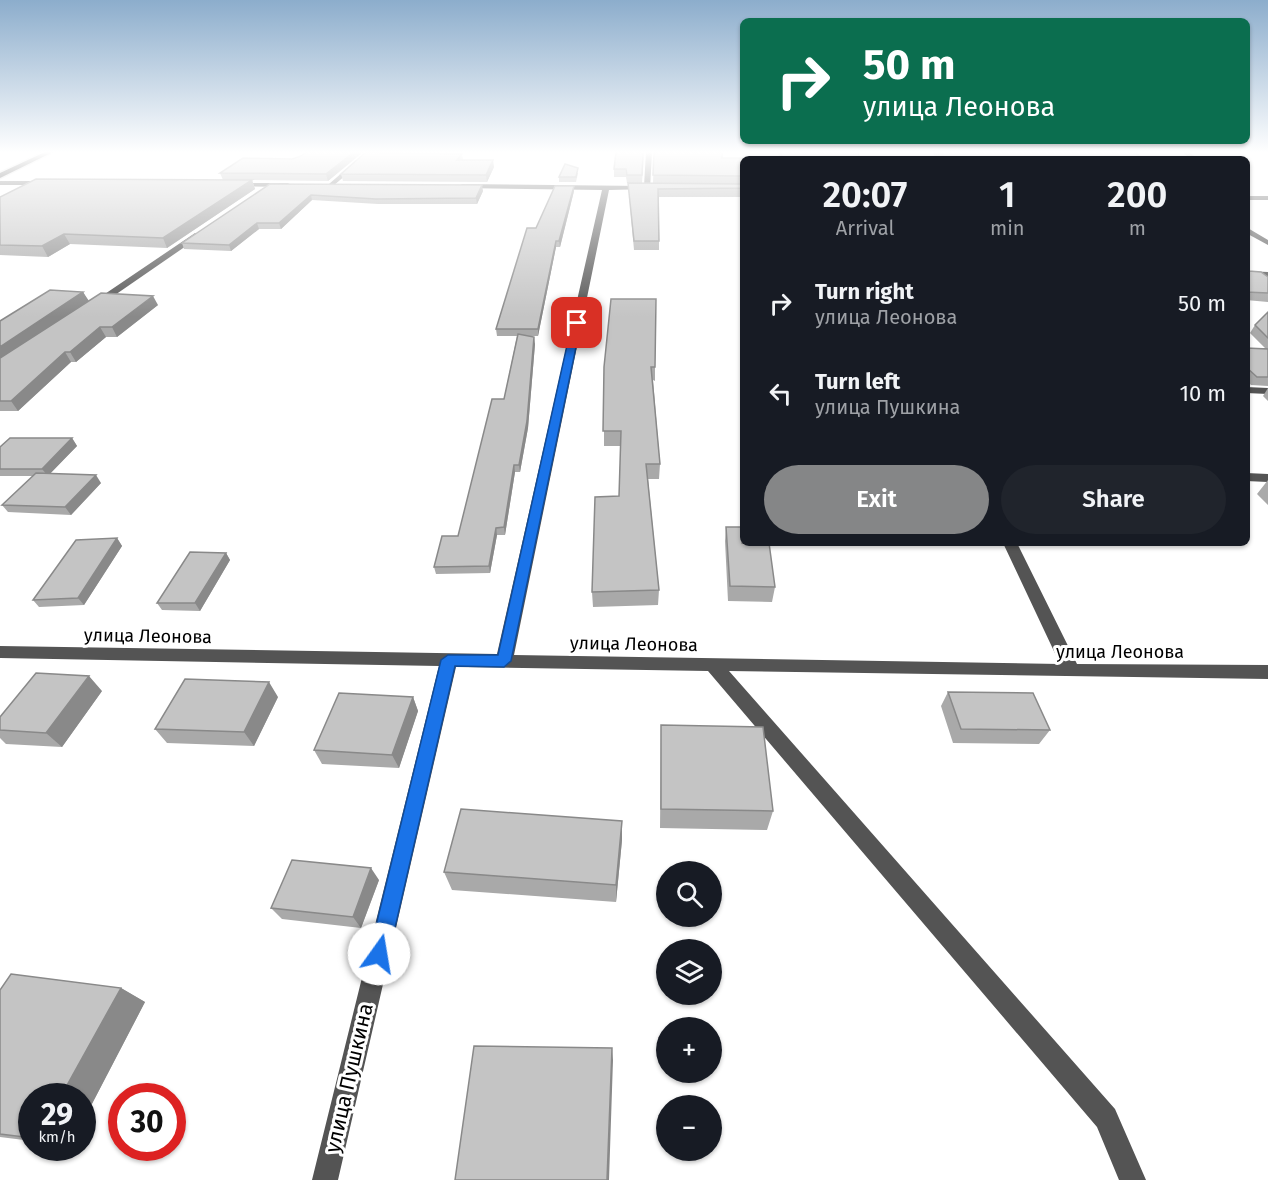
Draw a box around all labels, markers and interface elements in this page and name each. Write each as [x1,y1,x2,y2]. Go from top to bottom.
text: 50 m [863,40,956,90]
icon: right [764,42,842,120]
text: улица Леонова [863,91,1055,123]
text: 20:07 [823,173,907,217]
text: 1 [999,173,1015,217]
text: 200 [1107,173,1167,217]
text: Arrival [836,216,894,240]
text: min [990,216,1025,240]
text: m [1129,216,1146,240]
text: Turn right [815,278,914,305]
icon: right [764,287,797,320]
text: 50 m [1178,290,1226,317]
pin [551,297,602,348]
text: улица Леонова [815,305,957,329]
icon: arrive [560,306,593,339]
text: Turn left [815,368,900,395]
icon: left [764,377,797,410]
text: 10 m [1180,380,1226,407]
text: улица Пушкина [815,395,960,419]
button: Exit [764,465,989,534]
button: Share [1001,465,1226,534]
street label: улица Леонова [84,624,212,648]
street label: улица Леонова [570,632,698,656]
street label: улица Леонова [1056,641,1184,663]
map controls [656,861,722,1161]
button: search [656,861,722,927]
position arrow [347,922,411,986]
button: layers [656,939,722,1005]
street label: улица Пушкина [319,1001,379,1155]
button: + [656,1017,722,1083]
speed limit sign: 30 [108,1083,186,1161]
button: − [656,1095,722,1161]
text: 29 [41,1097,73,1133]
text: km/h [38,1128,76,1146]

